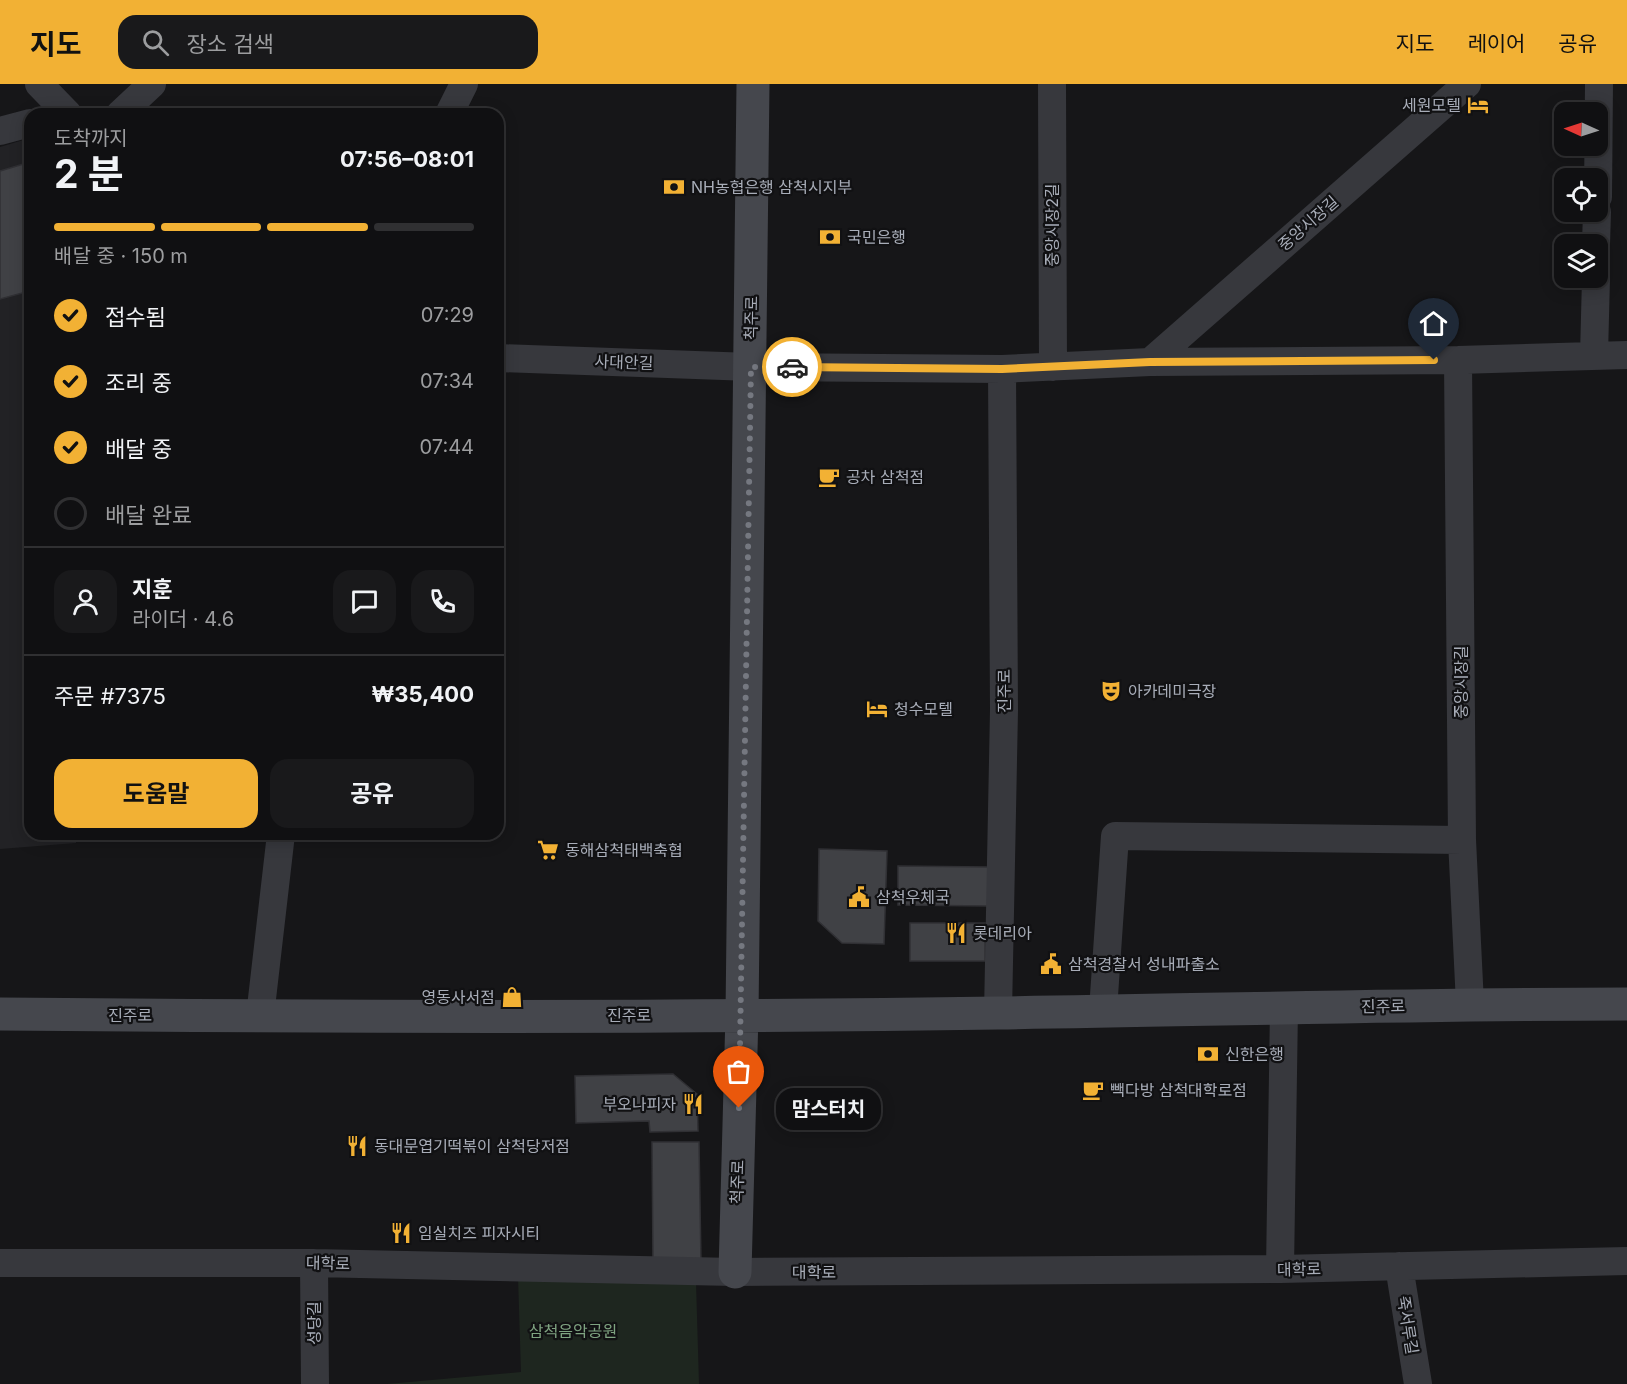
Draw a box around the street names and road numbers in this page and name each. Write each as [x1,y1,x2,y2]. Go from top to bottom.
street label: 중앙시장2길 [1042,183,1062,267]
street label: 중앙시장길 [1274,191,1342,255]
street label: 척주로 [741,295,761,340]
street label: 사대안길 [594,351,654,373]
street label: 중앙시장길 [1451,645,1471,719]
street label: 진주로 [994,669,1014,713]
street label: 진주로 [1361,996,1406,1016]
street label: 진주로 [108,1005,152,1025]
street label: 진주로 [607,1005,651,1025]
street label: 척주로 [726,1159,748,1204]
street label: 대학로 [306,1253,351,1273]
street label: 대학로 [1277,1259,1322,1279]
street label: 대학로 [792,1262,836,1282]
street label: 죽서루길 [1394,1294,1422,1356]
street label: 성당길 [304,1301,324,1345]

